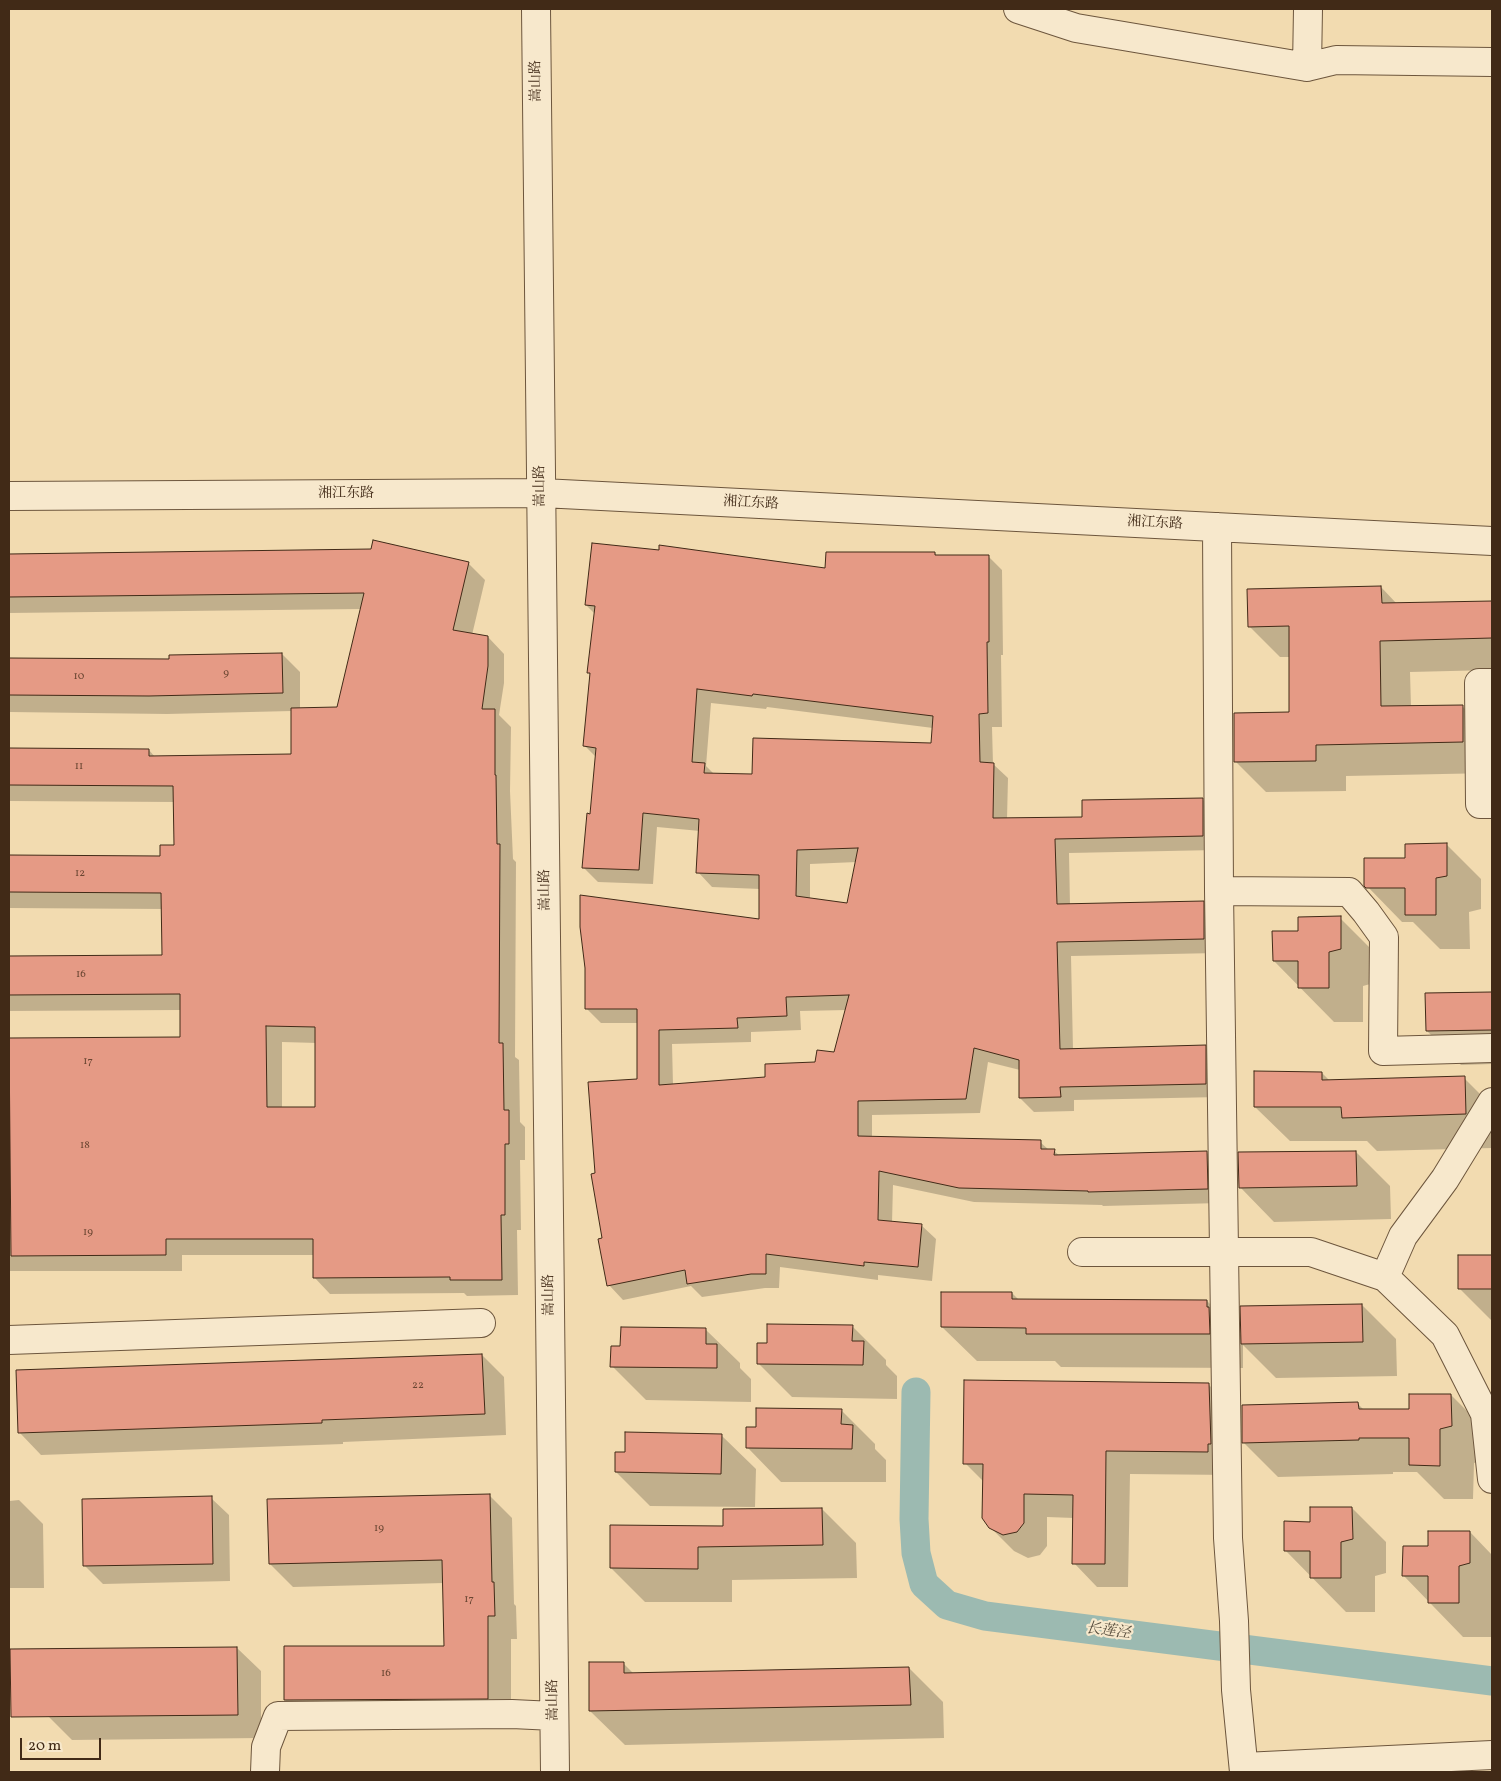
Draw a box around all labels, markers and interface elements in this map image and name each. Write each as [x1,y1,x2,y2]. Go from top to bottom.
street label: 嵩山路 [528,60,546,102]
street label: 嵩山路 [532,465,550,507]
street label: 湘江东路 [318,486,374,502]
street label: 湘江东路 [723,494,779,514]
street label: 湘江东路 [1127,514,1183,534]
house number: 9 [223,667,229,681]
house number: 10 [74,670,84,684]
house number: 11 [75,760,83,774]
house number: 12 [75,867,85,881]
street label: 嵩山路 [537,869,555,911]
house number: 16 [76,968,86,982]
house number: 17 [83,1055,93,1069]
house number: 18 [80,1139,90,1153]
house number: 19 [83,1226,93,1240]
street label: 嵩山路 [541,1274,559,1316]
house number: 22 [412,1379,424,1393]
house number: 19 [374,1522,384,1536]
house number: 17 [464,1593,474,1607]
water label: 长莲泾 [1085,1620,1131,1644]
house number: 16 [381,1667,391,1681]
street label: 嵩山路 [545,1679,563,1721]
scale bar [22,1728,104,1760]
text: 20 m [28,1736,61,1757]

